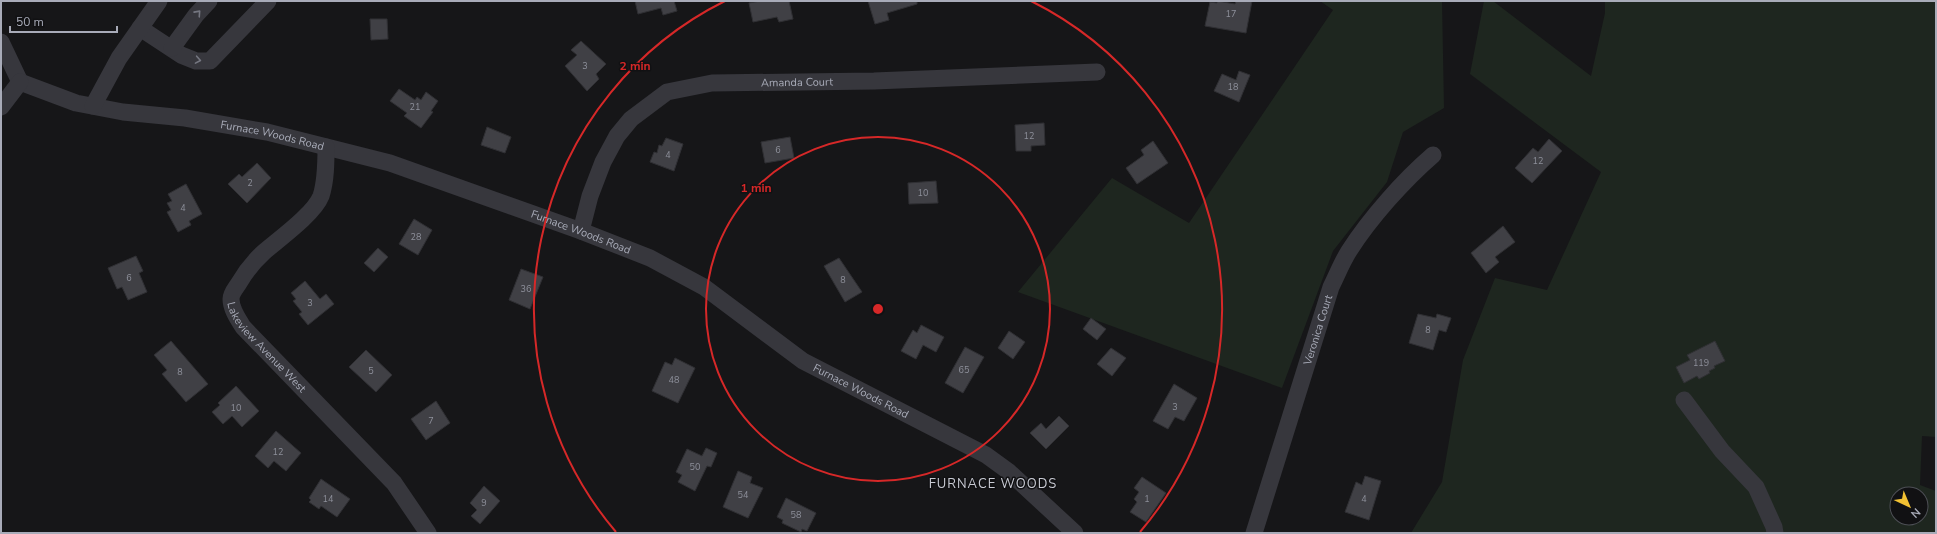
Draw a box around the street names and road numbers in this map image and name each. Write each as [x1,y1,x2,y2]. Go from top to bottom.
street label: Amanda Court [761,74,833,90]
street label: Furnace Woods Road [219,117,326,154]
street label: Furnace Woods Road [529,206,633,257]
street label: Veronica Court [1299,293,1336,368]
street label: Lakeview Avenue West [224,300,310,396]
street label: Furnace Woods Road [811,360,912,422]

